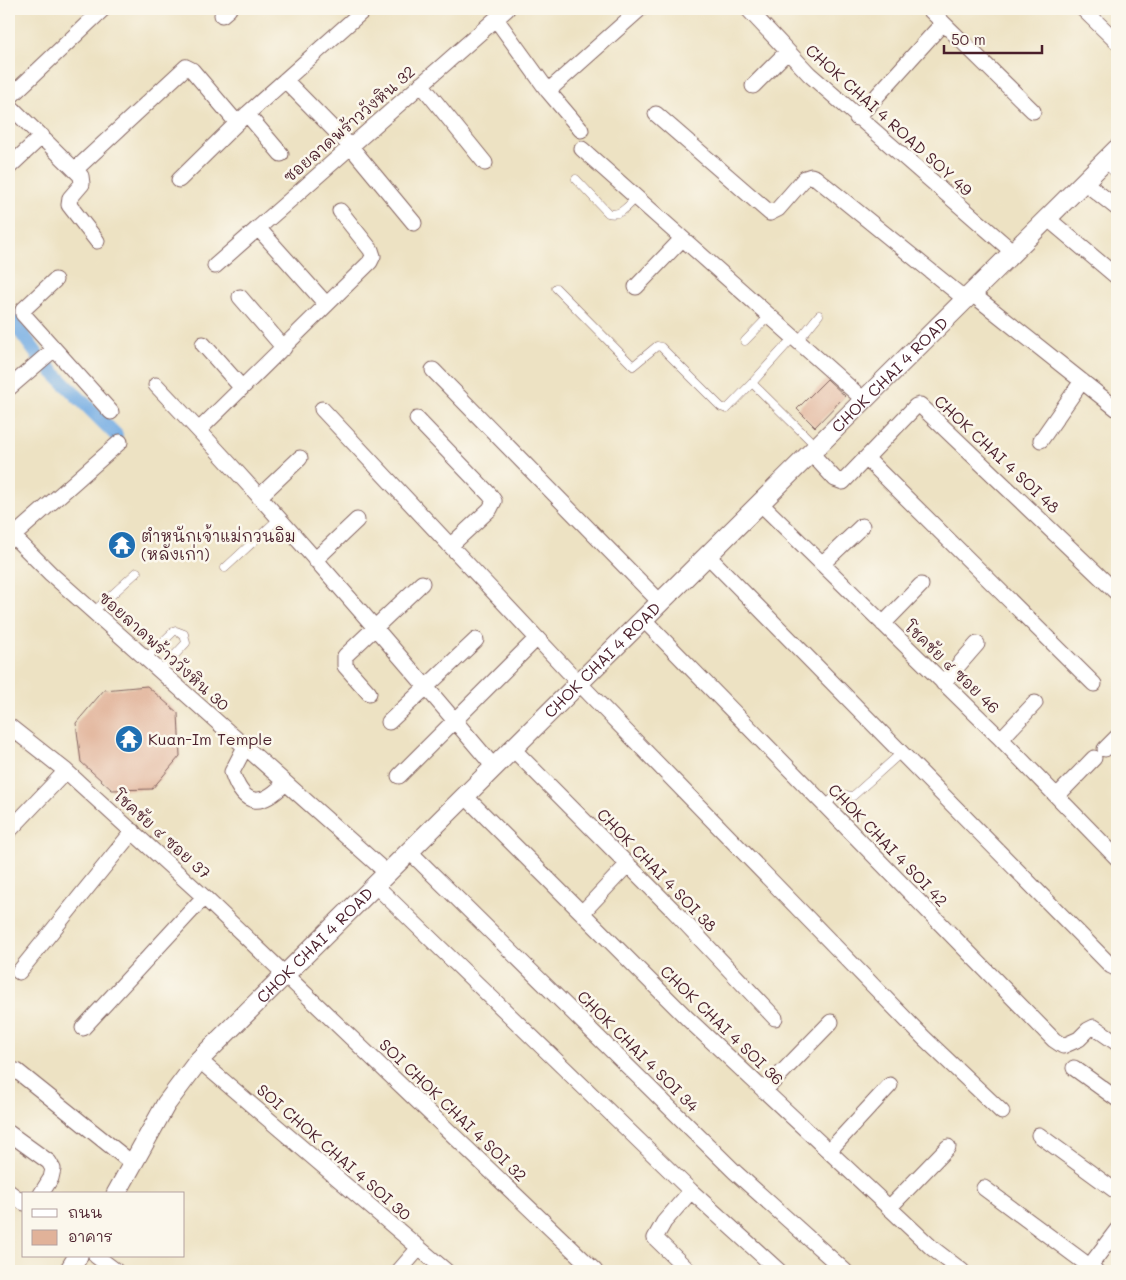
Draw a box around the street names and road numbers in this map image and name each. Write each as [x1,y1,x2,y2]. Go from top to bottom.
street label: CHOK CHAI 4 ROAD SOY 49 [802,39,977,200]
street label: ซอยลาดพร้าววังหิน 32 [278,60,419,187]
street label: CHOK CHAI 4 ROAD [827,312,952,437]
street label: CHOK CHAI 4 SOI 48 [930,390,1065,517]
street label: ซอยลาดพร้าววังหิน 30 [95,586,235,715]
street label: CHOK CHAI 4 ROAD [539,597,665,722]
street label: โชคชัย ๔ ซอย 46 [899,615,1005,718]
street label: CHOK CHAI 4 SOI 42 [824,779,953,911]
street label: โชคชัย ๔ ซอย 37 [108,783,216,883]
street label: CHOK CHAI 4 SOI 38 [593,803,722,936]
street label: CHOK CHAI 4 ROAD [252,882,377,1007]
street label: CHOK CHAI 4 SOI 36 [656,960,789,1089]
street label: CHOK CHAI 4 SOI 34 [573,985,704,1116]
street label: SOI CHOK CHAI 4 SOI 32 [375,1034,531,1186]
street label: SOI CHOK CHAI 4 SOI 30 [253,1079,416,1224]

